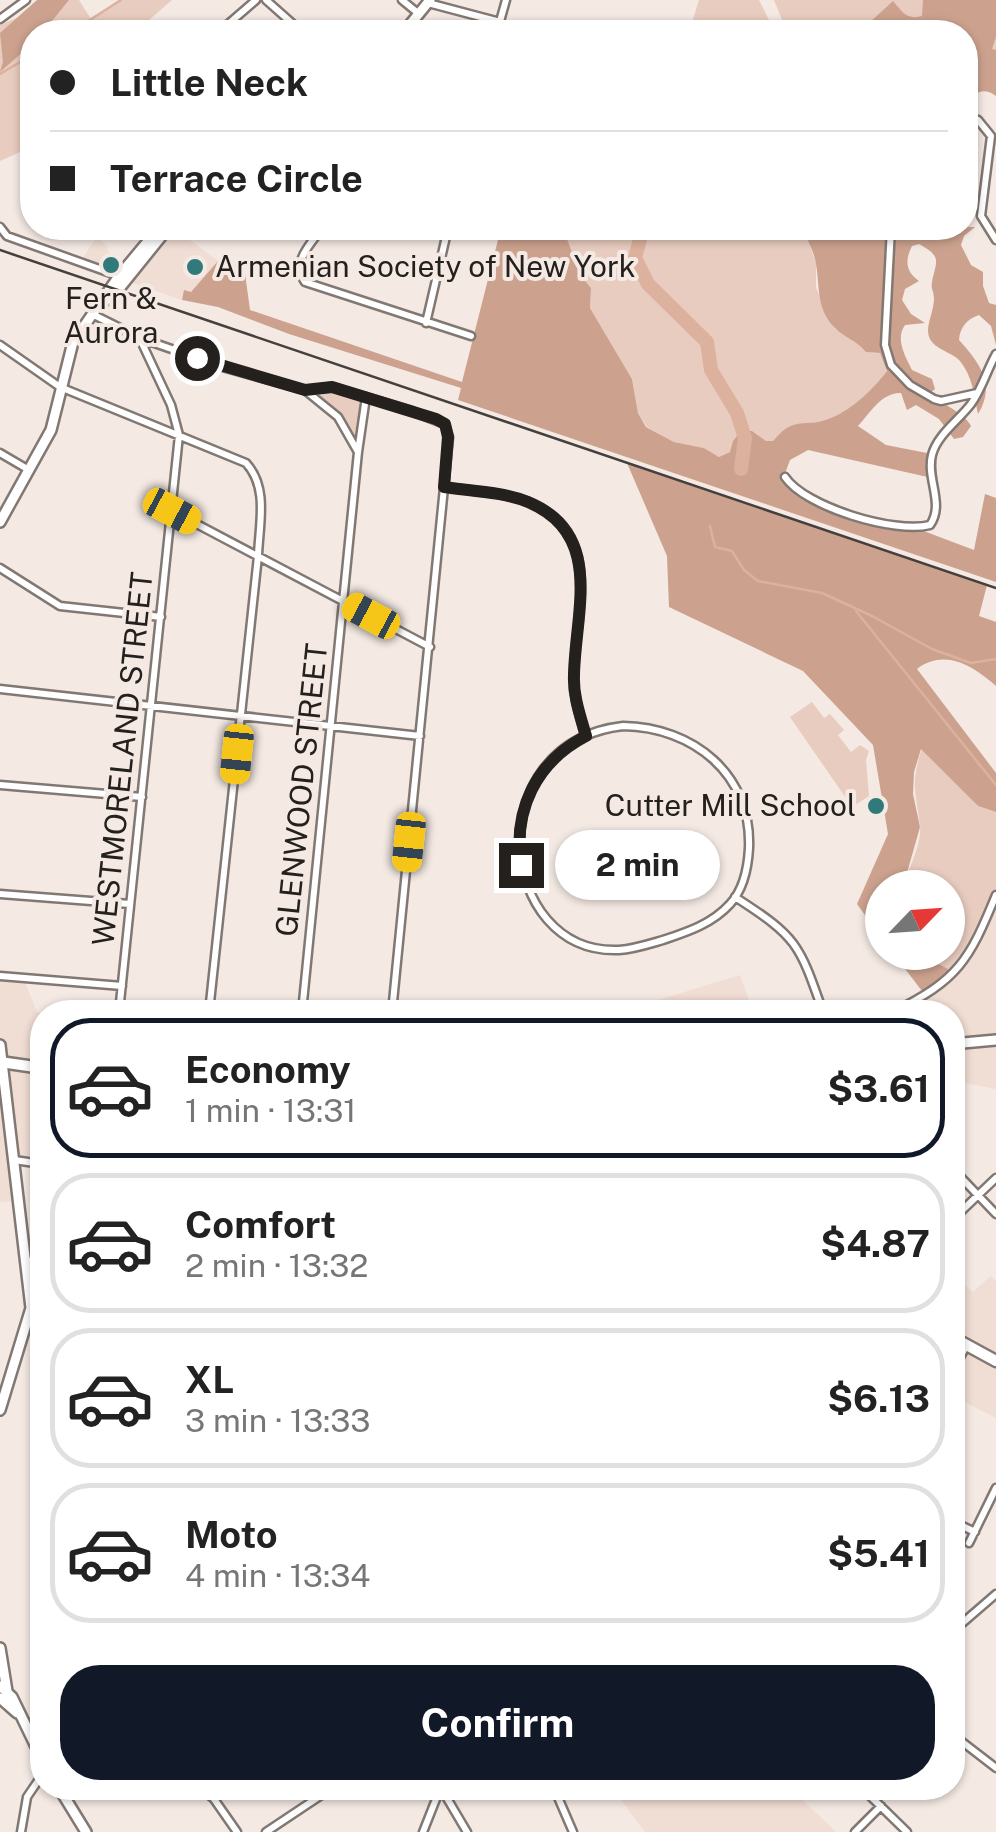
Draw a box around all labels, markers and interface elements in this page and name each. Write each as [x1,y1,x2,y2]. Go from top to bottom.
text: Little Neck [110,60,308,105]
text: Terrace Circle [110,156,363,201]
place label: Armenian Society of New York [215,248,636,284]
marker: Fern & Aurora [100,254,122,276]
marker: Armenian Society of New York [184,256,206,278]
place label: Fern & Aurora [64,280,158,350]
route start [175,336,220,381]
car [138,484,206,538]
street label: WESTMORELAND STREET [84,570,160,948]
car [337,589,405,643]
street label: GLENWOOD STREET [268,641,334,938]
car [219,723,255,785]
place label: Cutter Mill School [605,787,856,823]
marker: Cutter Mill School [865,795,887,817]
car [391,811,427,873]
callout: 2 min [556,830,721,900]
route end [499,843,544,888]
text: 2 min [596,846,679,883]
north arrow [865,870,965,970]
map controls [865,870,965,970]
icon: car [65,1043,155,1133]
text: Economy [185,1047,351,1092]
text: $3.61 [827,1066,930,1111]
text: 1 min · 13:31 [185,1092,356,1129]
icon: car [65,1198,155,1288]
text: Comfort [185,1202,336,1247]
text: $4.87 [820,1221,930,1266]
text: 2 min · 13:32 [185,1247,368,1284]
icon: car [65,1353,155,1443]
text: XL [185,1357,234,1402]
text: $6.13 [827,1376,930,1421]
text: 3 min · 13:33 [185,1402,370,1439]
icon: car [65,1508,155,1598]
text: Moto [185,1512,278,1557]
text: $5.41 [827,1531,930,1576]
text: 4 min · 13:34 [185,1557,370,1594]
button: Confirm [60,1665,935,1780]

